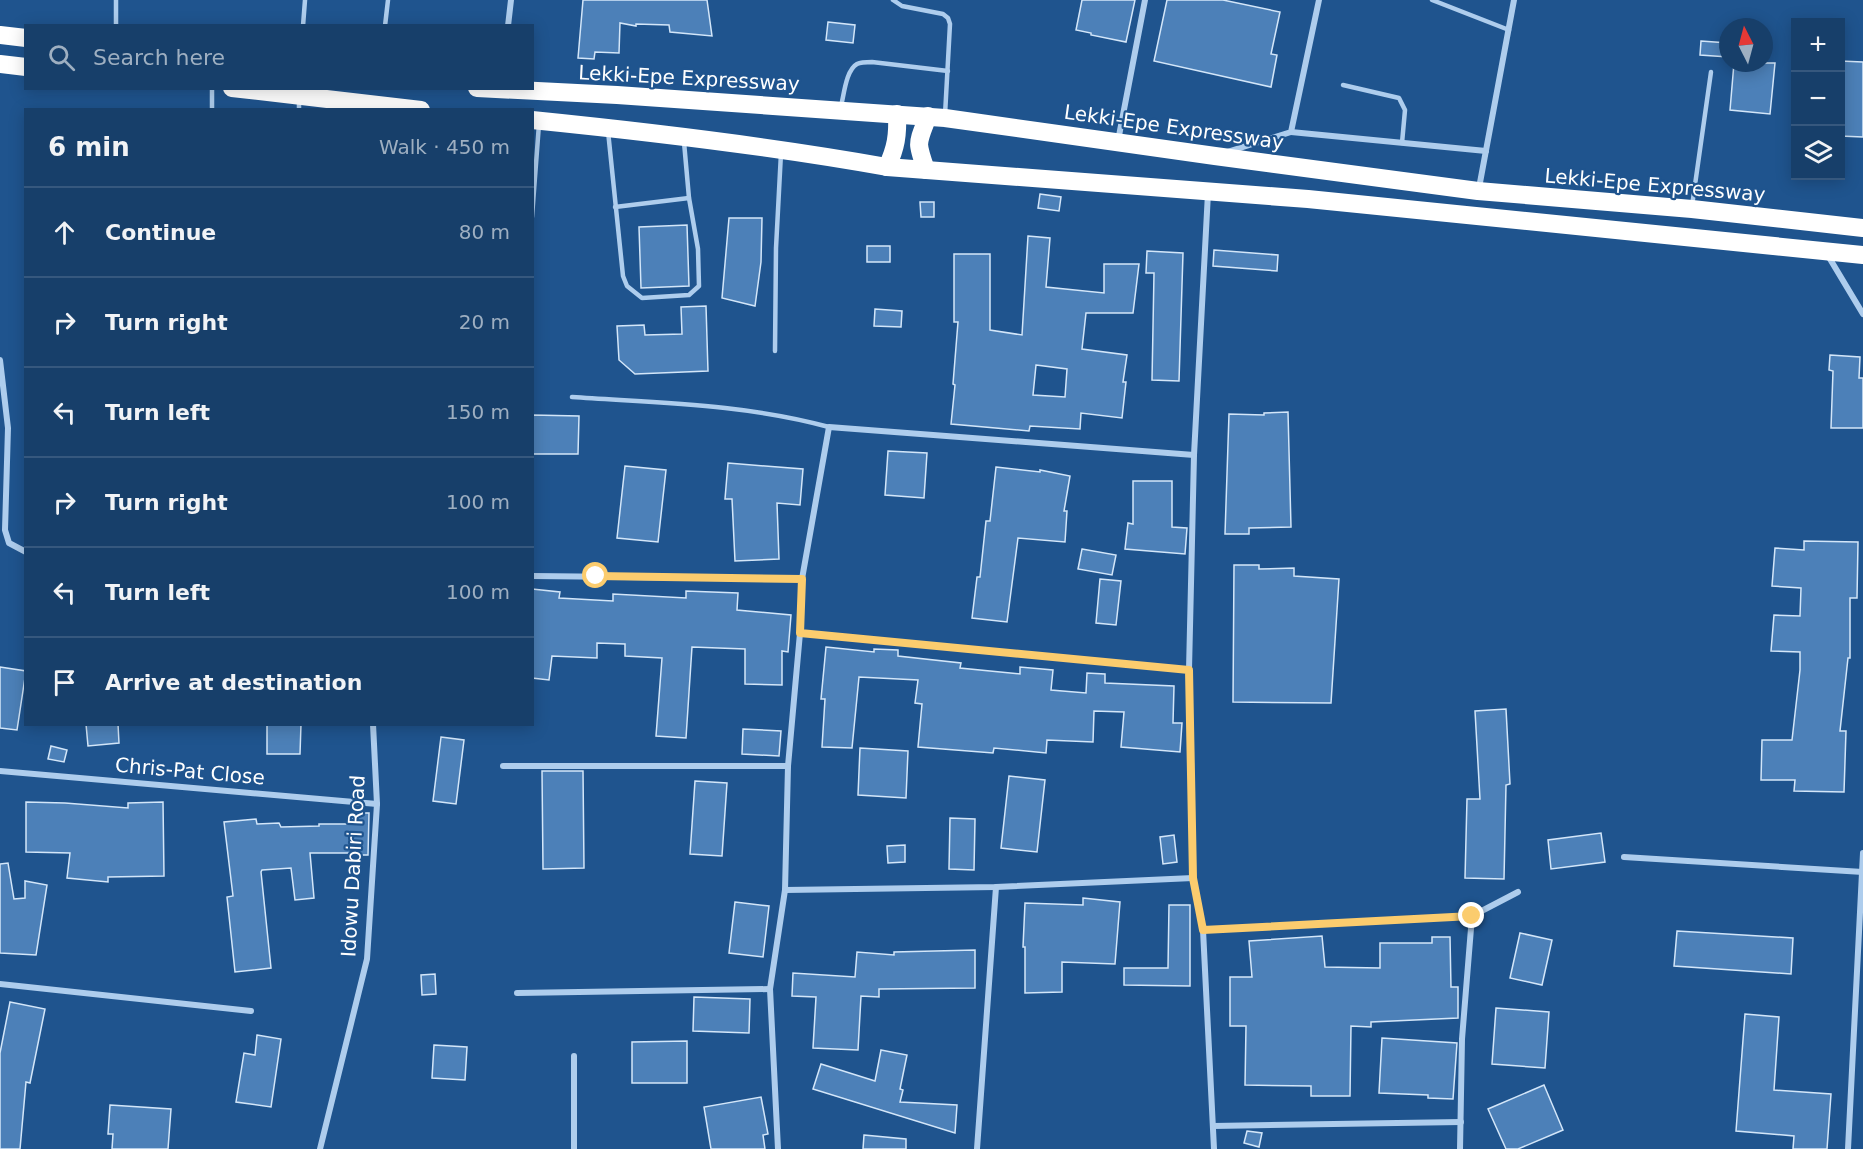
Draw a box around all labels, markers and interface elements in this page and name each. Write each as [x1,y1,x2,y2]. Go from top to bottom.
north arrow [1719,18,1773,72]
map controls [1791,18,1845,180]
button: + [1791,18,1845,72]
search box [24,24,534,90]
icon: search [45,41,78,74]
text: Search here [93,45,225,70]
street label: Lekki-Epe Expressway [578,60,800,96]
button: − [1791,72,1845,126]
street label: Lekki-Epe Expressway [1063,100,1286,154]
button: layers [1791,126,1845,180]
text: 6 min [48,132,130,162]
text: Walk · 450 m [379,135,510,159]
street label: Lekki-Epe Expressway [1544,163,1767,207]
icon: ahead [48,216,81,249]
text: Continue [105,220,216,245]
text: 80 m [459,220,510,244]
icon: right [48,306,81,339]
text: Turn right [105,310,228,335]
text: 20 m [459,310,510,334]
icon: left [48,396,81,429]
text: Turn left [105,400,210,425]
text: 150 m [446,400,510,424]
icon: right [48,486,81,519]
text: Turn right [105,490,228,515]
text: 100 m [446,490,510,514]
route start [582,562,608,588]
icon: left [48,576,81,609]
text: Turn left [105,580,210,605]
text: 100 m [446,580,510,604]
icon: arrive [48,666,81,699]
text: Arrive at destination [105,670,362,695]
street label: Chris-Pat Close [114,753,266,789]
street label: Idowu Dabiri Road [336,774,370,958]
route end [1458,902,1484,928]

